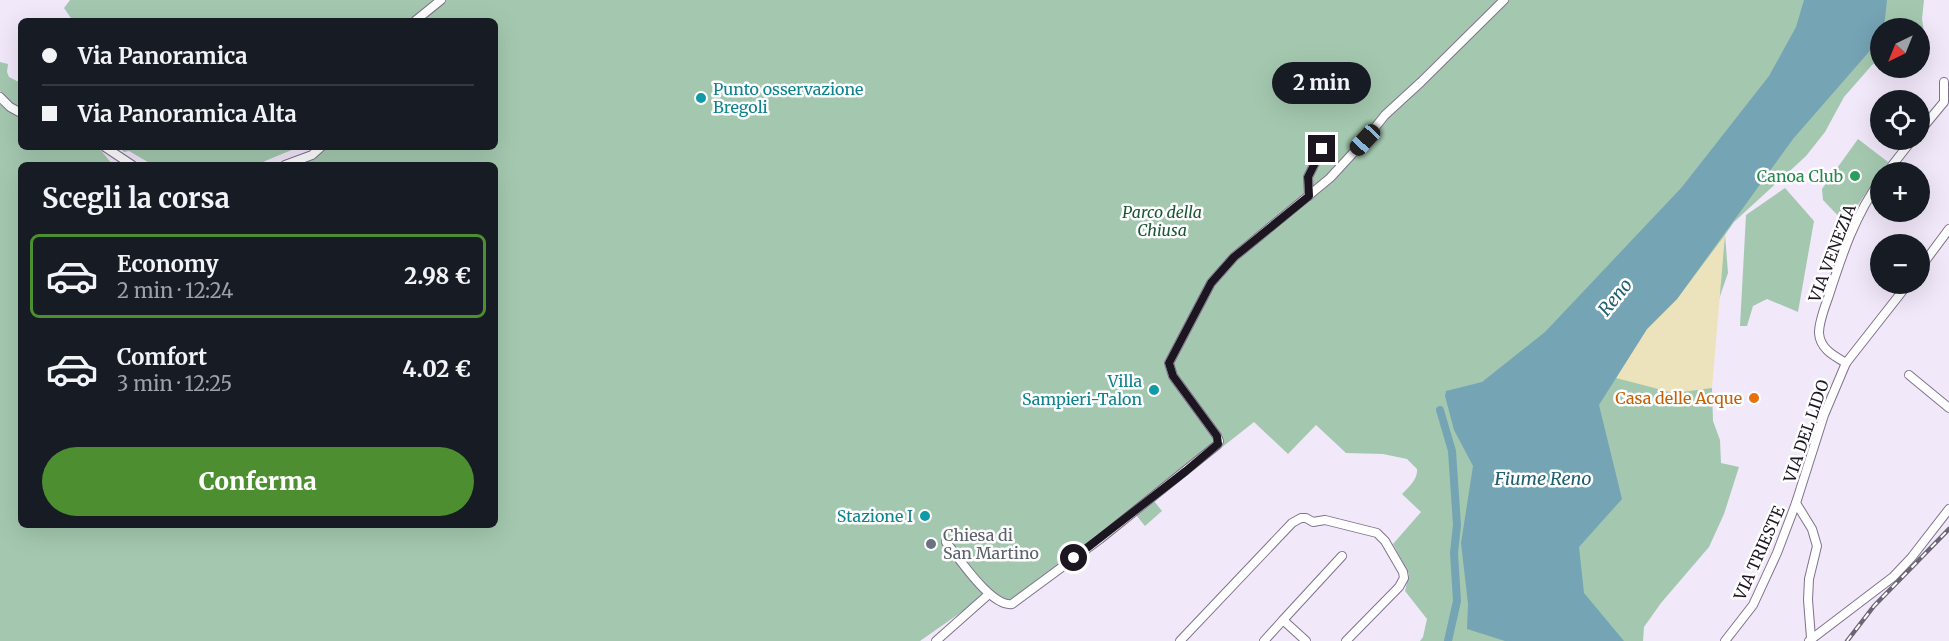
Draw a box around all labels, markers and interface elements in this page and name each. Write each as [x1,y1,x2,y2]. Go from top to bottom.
north arrow [1870,18,1930,78]
map controls [1870,18,1930,294]
text: Via Panoramica [78,42,248,70]
callout: 2 min [1272,62,1372,104]
text: 2 min [1293,70,1350,95]
place label: Punto osservazione Bregoli [713,79,863,117]
button: locate [1870,90,1930,150]
marker: Punto osservazione Bregoli [694,91,708,105]
text: Via Panoramica Alta [78,100,297,128]
car [1346,121,1384,159]
route end [1308,135,1335,162]
button: + [1870,162,1930,222]
place label: Canoa Club [1757,166,1843,186]
marker: Canoa Club [1848,169,1862,183]
text: Scegli la corsa [42,181,230,215]
street label: VIA VENEZIA [1804,200,1860,306]
park label: Parco della Chiusa [1122,202,1202,240]
button: − [1870,234,1930,294]
icon: car [45,249,99,303]
text: Economy [117,250,218,278]
text: 2.98 € [404,262,471,290]
water label: Reno [1593,274,1637,320]
text: 2 min · 12:24 [117,278,233,303]
icon: car [45,342,99,396]
text: Comfort [117,343,207,371]
text: 4.02 € [402,355,471,383]
text: 3 min · 12:25 [117,371,232,396]
place label: Villa Sampieri-Talon [1022,371,1142,409]
street label: VIA DEL LIDO [1779,377,1833,486]
marker: Villa Sampieri-Talon [1147,383,1161,397]
place label: Casa delle Acque [1615,388,1742,408]
marker: Casa delle Acque [1747,391,1761,405]
button: Conferma [42,447,474,516]
water label: Fiume Reno [1493,467,1592,490]
street label: VIA TRIESTE [1729,502,1789,604]
place label: Stazione I [837,506,913,526]
marker: Stazione I [918,509,932,523]
place label: Chiesa di San Martino [943,525,1039,563]
marker: Chiesa di San Martino [924,537,938,551]
route start [1060,544,1087,571]

